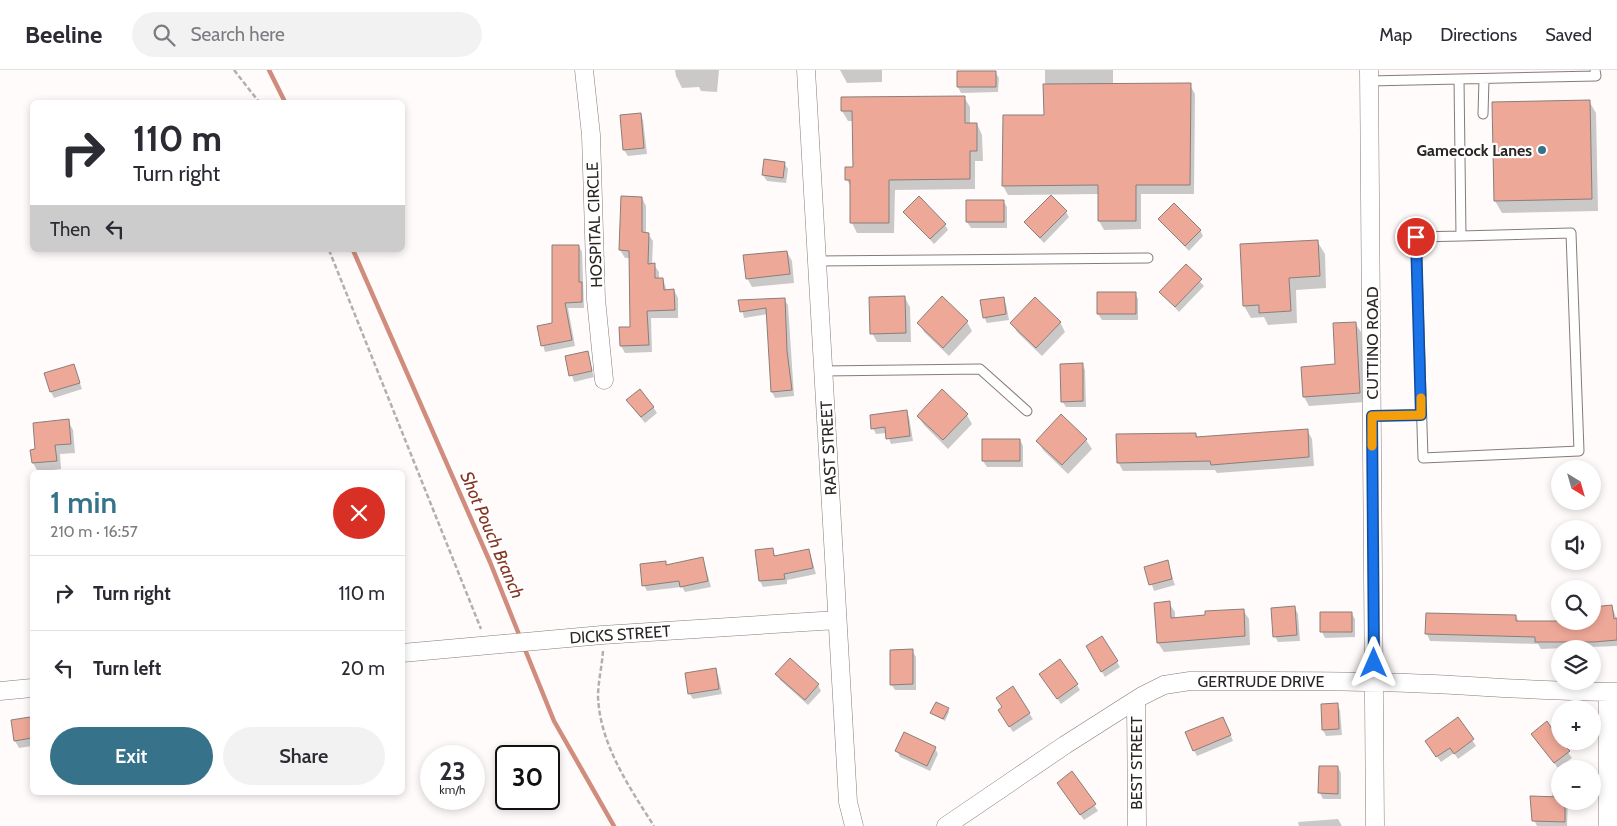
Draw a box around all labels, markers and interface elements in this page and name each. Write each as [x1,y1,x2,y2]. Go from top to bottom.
search box [132,12,482,57]
text: Beeline [25,20,102,49]
icon: search [150,21,178,49]
text: Search here [190,23,285,46]
text: Map [1379,24,1412,46]
text: Directions [1440,24,1517,46]
text: Saved [1545,24,1592,46]
text: 110 m [133,117,222,160]
icon: right [50,120,115,185]
place label: Gamecock Lanes [1416,141,1532,160]
marker: Gamecock Lanes [1536,144,1548,156]
text: Turn right [133,160,220,187]
street label: HOSPITAL CIRCLE [583,162,606,288]
icon: left [101,215,129,243]
pin [1395,216,1437,258]
text: Then [50,218,91,241]
icon: arrive [1402,223,1430,251]
street label: CUTTINO ROAD [1363,286,1382,400]
street label: RAST STREET [817,400,840,496]
north arrow [1551,460,1601,510]
map controls [1551,460,1601,810]
water label: Shot Pouch Branch [455,468,529,602]
text: 1 min [50,484,117,521]
button: close [333,487,385,539]
button: sound [1551,520,1601,570]
text: 210 m · 16:57 [50,522,138,541]
icon: right [50,579,78,607]
button: search [1551,580,1601,630]
text: Turn right [93,582,171,605]
text: 110 m [338,582,385,605]
street label: DICKS STREET [569,621,672,648]
position arrow [1347,636,1399,688]
button: layers [1551,640,1601,690]
icon: left [50,654,78,682]
text: Turn left [93,657,161,680]
text: 20 m [341,657,385,680]
street label: GERTRUDE DRIVE [1198,672,1325,691]
button: + [1551,700,1601,750]
street label: BEST STREET [1127,716,1146,810]
button: Exit [50,727,213,785]
button: Share [223,727,385,785]
speed limit sign: 30 [495,745,560,810]
text: 23 [439,756,466,786]
button: − [1551,760,1601,810]
text: km/h [439,782,466,797]

